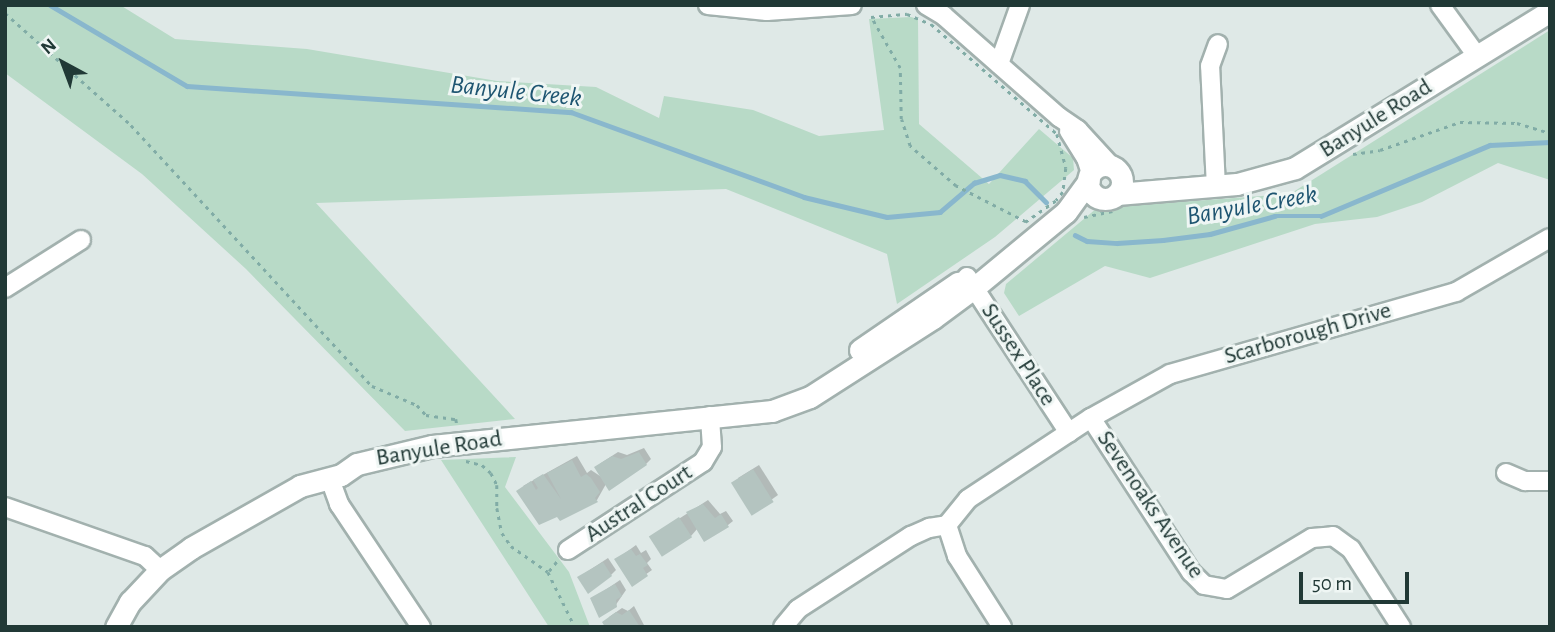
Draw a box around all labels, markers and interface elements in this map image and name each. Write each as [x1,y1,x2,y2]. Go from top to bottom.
north arrow [28,28,98,98]
text: N [38,35,60,58]
water label: Banyule Creek [449,70,583,114]
street label: Banyule Road [1315,73,1437,165]
water label: Banyule Creek [1184,179,1320,233]
street label: Scarborough Drive [1221,296,1395,372]
street label: Sussex Place [974,298,1062,412]
street label: Banyule Road [374,425,504,473]
street label: Sevenoaks Avenue [1090,426,1210,584]
street label: Austral Court [580,459,698,549]
scale bar [1303,558,1413,602]
text: 50 m [1312,573,1352,594]

